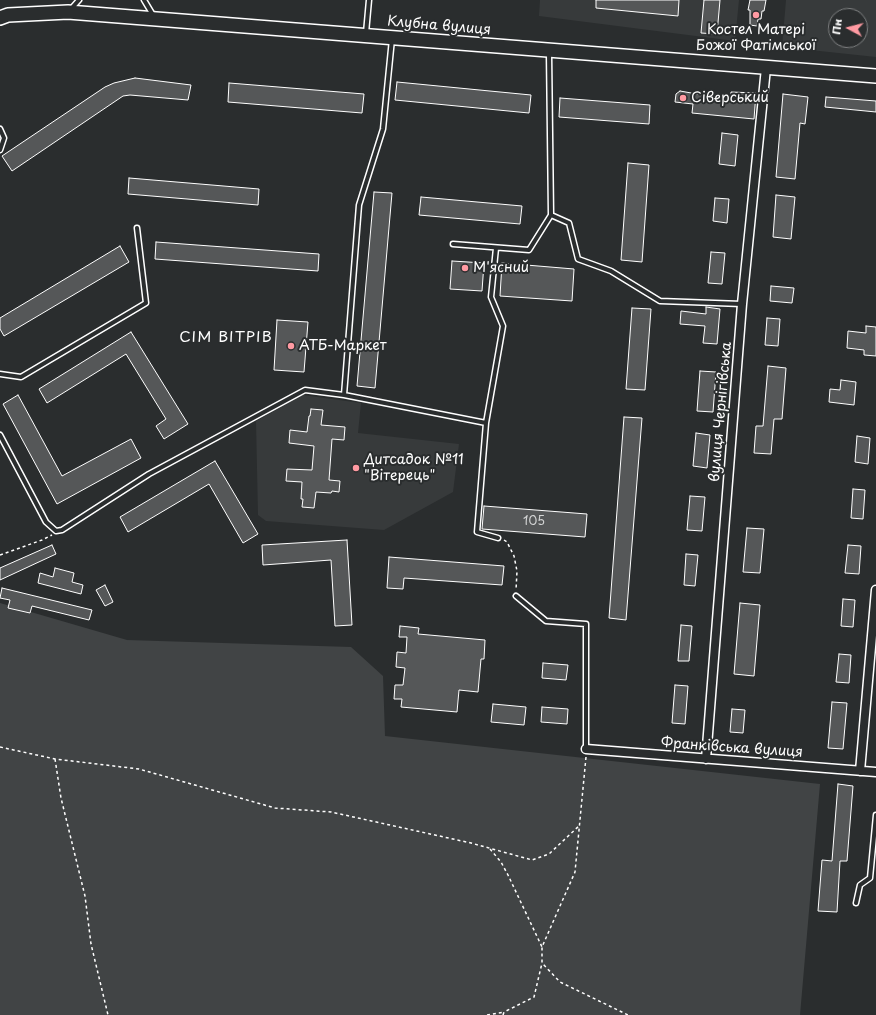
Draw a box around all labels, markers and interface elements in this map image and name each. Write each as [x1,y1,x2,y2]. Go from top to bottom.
north arrow [828,8,868,48]
marker: Костел Матері Божої Фатімської [751,10,761,20]
street label: Клубна вулиця [386,13,492,39]
text: Пн [827,18,846,36]
place label: Костел Матері Божої Фатімської [696,22,816,54]
place label: Сіверський [691,90,769,106]
marker: Сіверський [678,93,688,103]
place label: М'ясний [473,260,529,276]
marker: М'ясний [460,263,470,273]
district label: СІМ ВІТРІВ [180,329,272,347]
place label: АТБ-Маркет [299,338,386,354]
marker: АТБ-Маркет [286,341,296,351]
street label: вулиця Чернігівська [707,341,735,483]
place label: Дитсадок №11 "Вітерець" [364,452,464,484]
marker: Дитсадок №11 "Вітерець" [351,463,361,473]
house number: 105 [523,515,545,529]
street label: Франківська вулиця [660,735,804,761]

